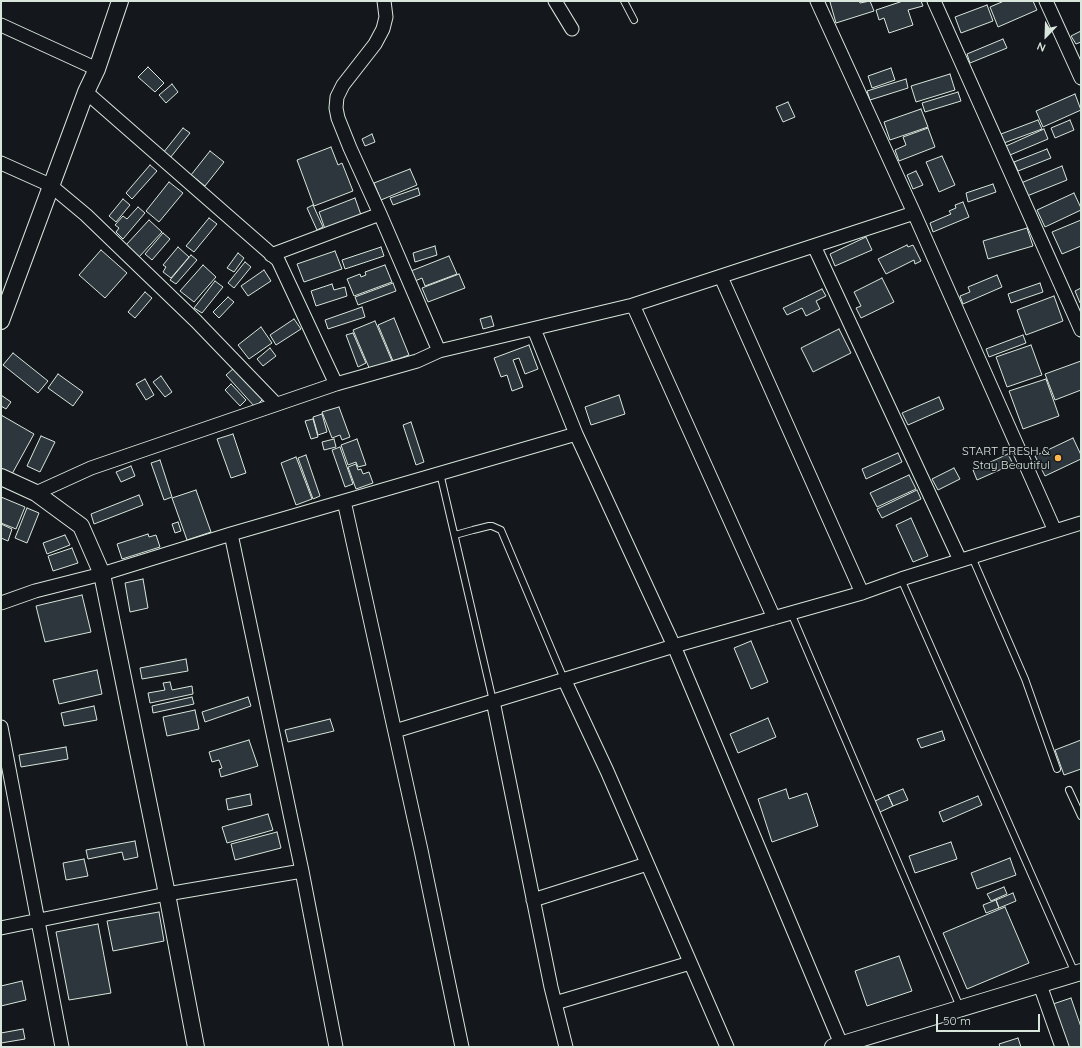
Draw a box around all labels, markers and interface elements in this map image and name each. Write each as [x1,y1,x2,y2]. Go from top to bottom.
north arrow [1026,16,1066,56]
text: N [1035,39,1048,55]
place label: START FRESH & Stay Beautiful [962,444,1050,472]
marker: START FRESH & Stay Beautiful [1053,453,1063,463]
scale bar [938,1006,1042,1032]
text: 50 m [943,1013,971,1028]

